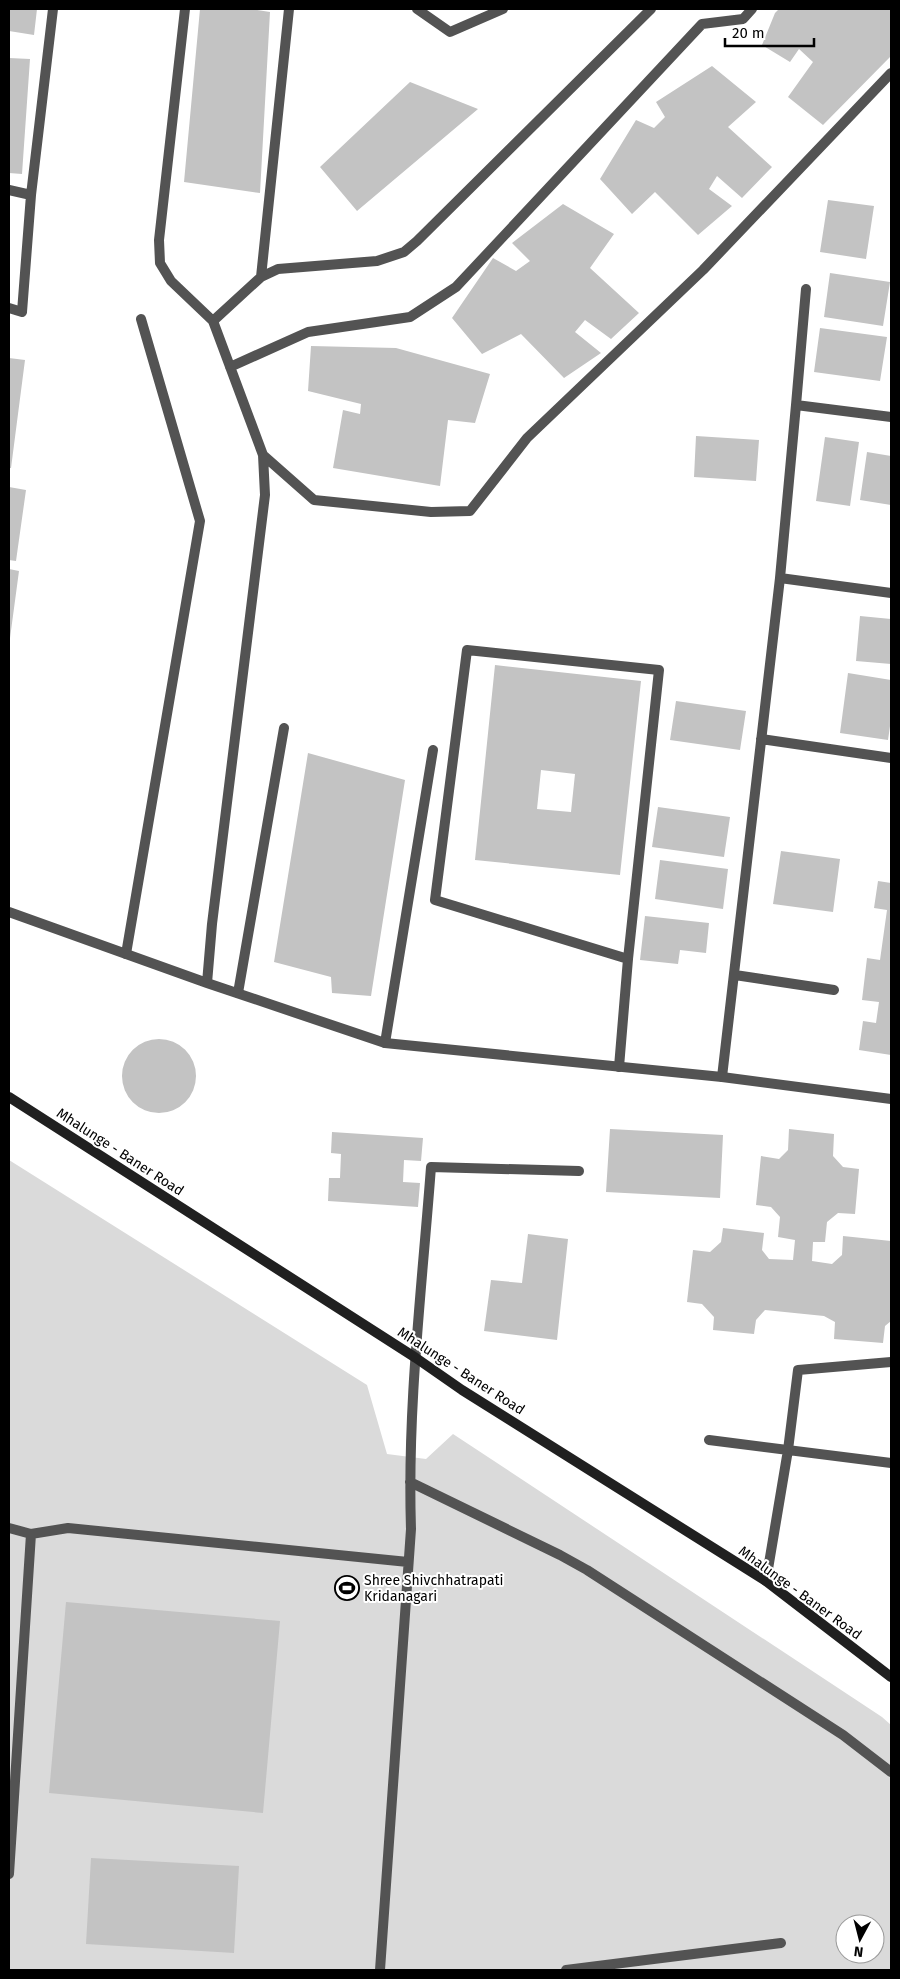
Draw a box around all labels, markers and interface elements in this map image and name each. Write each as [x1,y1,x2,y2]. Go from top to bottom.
scale bar [725,15,814,47]
text: 20 m [732,24,765,42]
street label: Mhalunge - Baner Road [53,1105,187,1199]
street label: Mhalunge - Baner Road [394,1324,528,1418]
street label: Mhalunge - Baner Road [735,1543,865,1643]
place label: Shree Shivchhatrapati Kridanagari [364,1572,504,1605]
sports icon: Shree Shivchhatrapati Kridanagari [334,1575,360,1601]
north arrow [835,1914,885,1964]
text: N [853,1942,864,1960]

